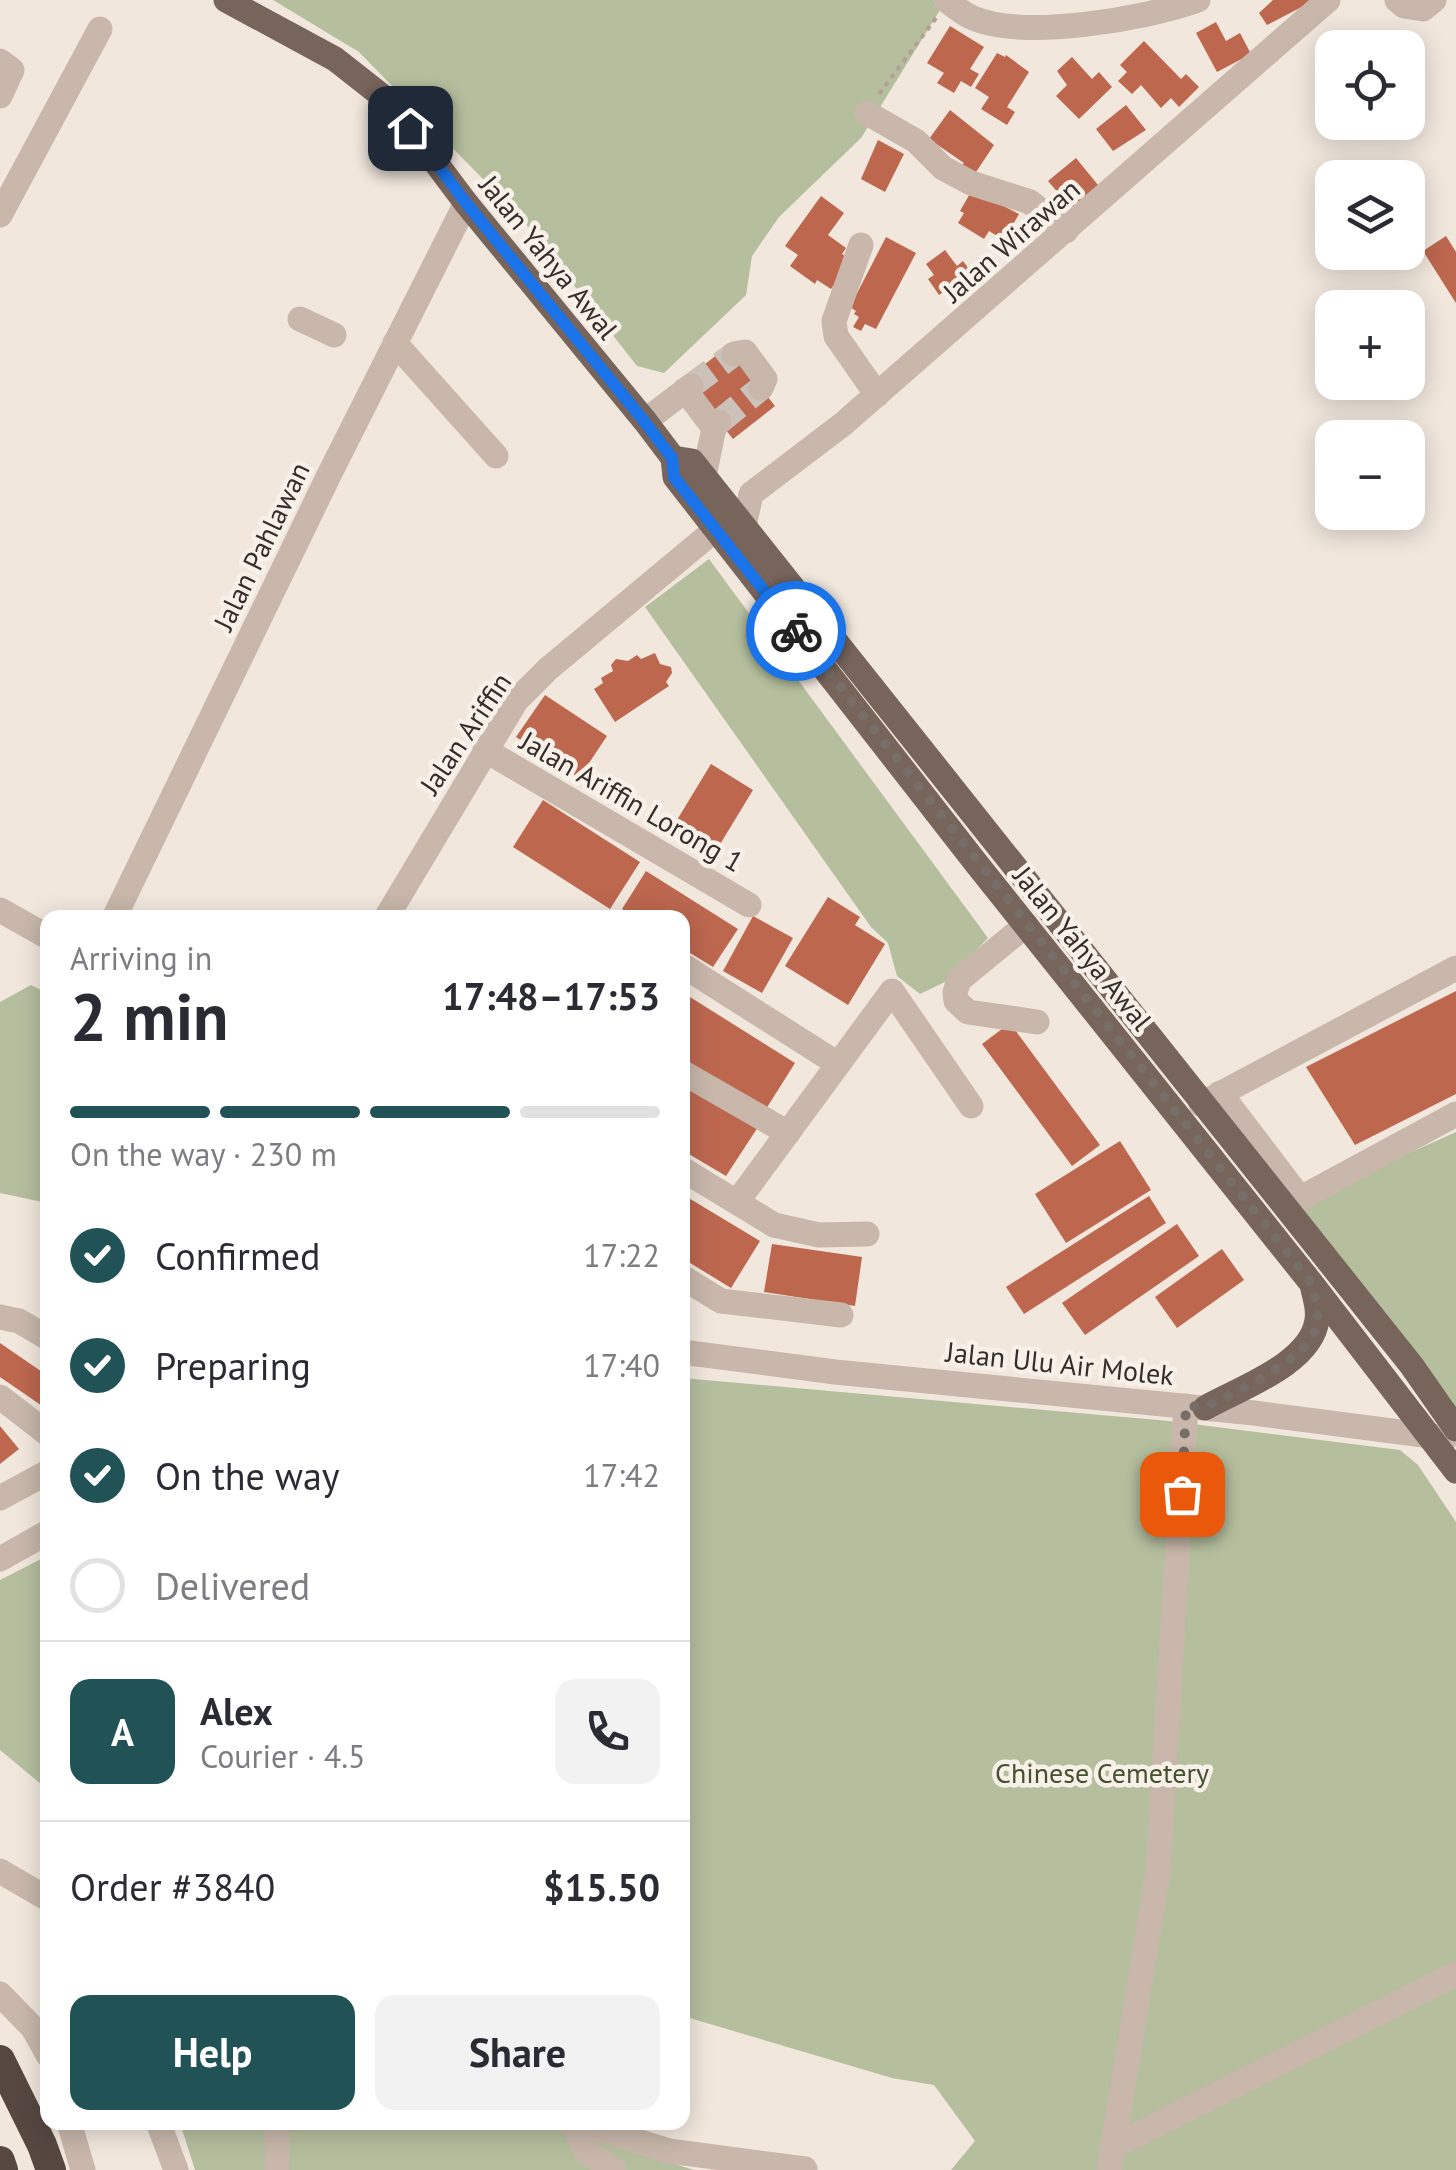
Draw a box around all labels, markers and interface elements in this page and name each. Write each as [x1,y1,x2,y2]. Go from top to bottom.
map controls [1315,30,1425,530]
button: locate [1315,30,1425,140]
pin [368,86,453,171]
icon: home [383,101,438,156]
button: layers [1315,160,1425,270]
street label: Jalan Yahya Awal [471,167,627,347]
street label: Jalan Wirawan [934,170,1087,310]
button: + [1315,290,1425,400]
button: − [1315,420,1425,530]
street label: Jalan Pahlawan [204,456,318,637]
courier [746,581,846,681]
icon: bike [769,604,824,659]
street label: Jalan Ariffin [410,665,519,802]
street label: Jalan Ariffin Lorong 1 [513,722,750,880]
street label: Jalan Yahya Awal [1005,858,1161,1038]
text: Arriving in [70,937,212,979]
text: 17:48–17:53 [442,971,660,1020]
text: 2 min [70,974,229,1058]
text: On the way · 230 m [70,1133,337,1175]
icon: check [70,1228,125,1283]
text: Confirmed [155,1231,321,1280]
text: 17:22 [583,1234,660,1276]
street label: Jalan Ulu Air Molek [943,1333,1176,1393]
icon: check [70,1338,125,1393]
text: Preparing [155,1341,311,1390]
text: 17:40 [583,1344,660,1386]
icon: check [70,1448,125,1503]
text: On the way [155,1451,340,1500]
pin [1140,1452,1225,1537]
text: 17:42 [583,1454,660,1496]
icon: bag [1155,1467,1210,1522]
text: Delivered [155,1561,310,1610]
button: phone [555,1679,660,1784]
text: Alex [200,1686,273,1735]
text: A [111,1707,134,1756]
text: Courier · 4.5 [200,1735,366,1777]
park label: Chinese Cemetery [995,1754,1209,1791]
text: Order #3840 [70,1862,275,1911]
text: $15.50 [543,1862,660,1911]
button: Help [70,1995,355,2110]
button: Share [375,1995,660,2110]

